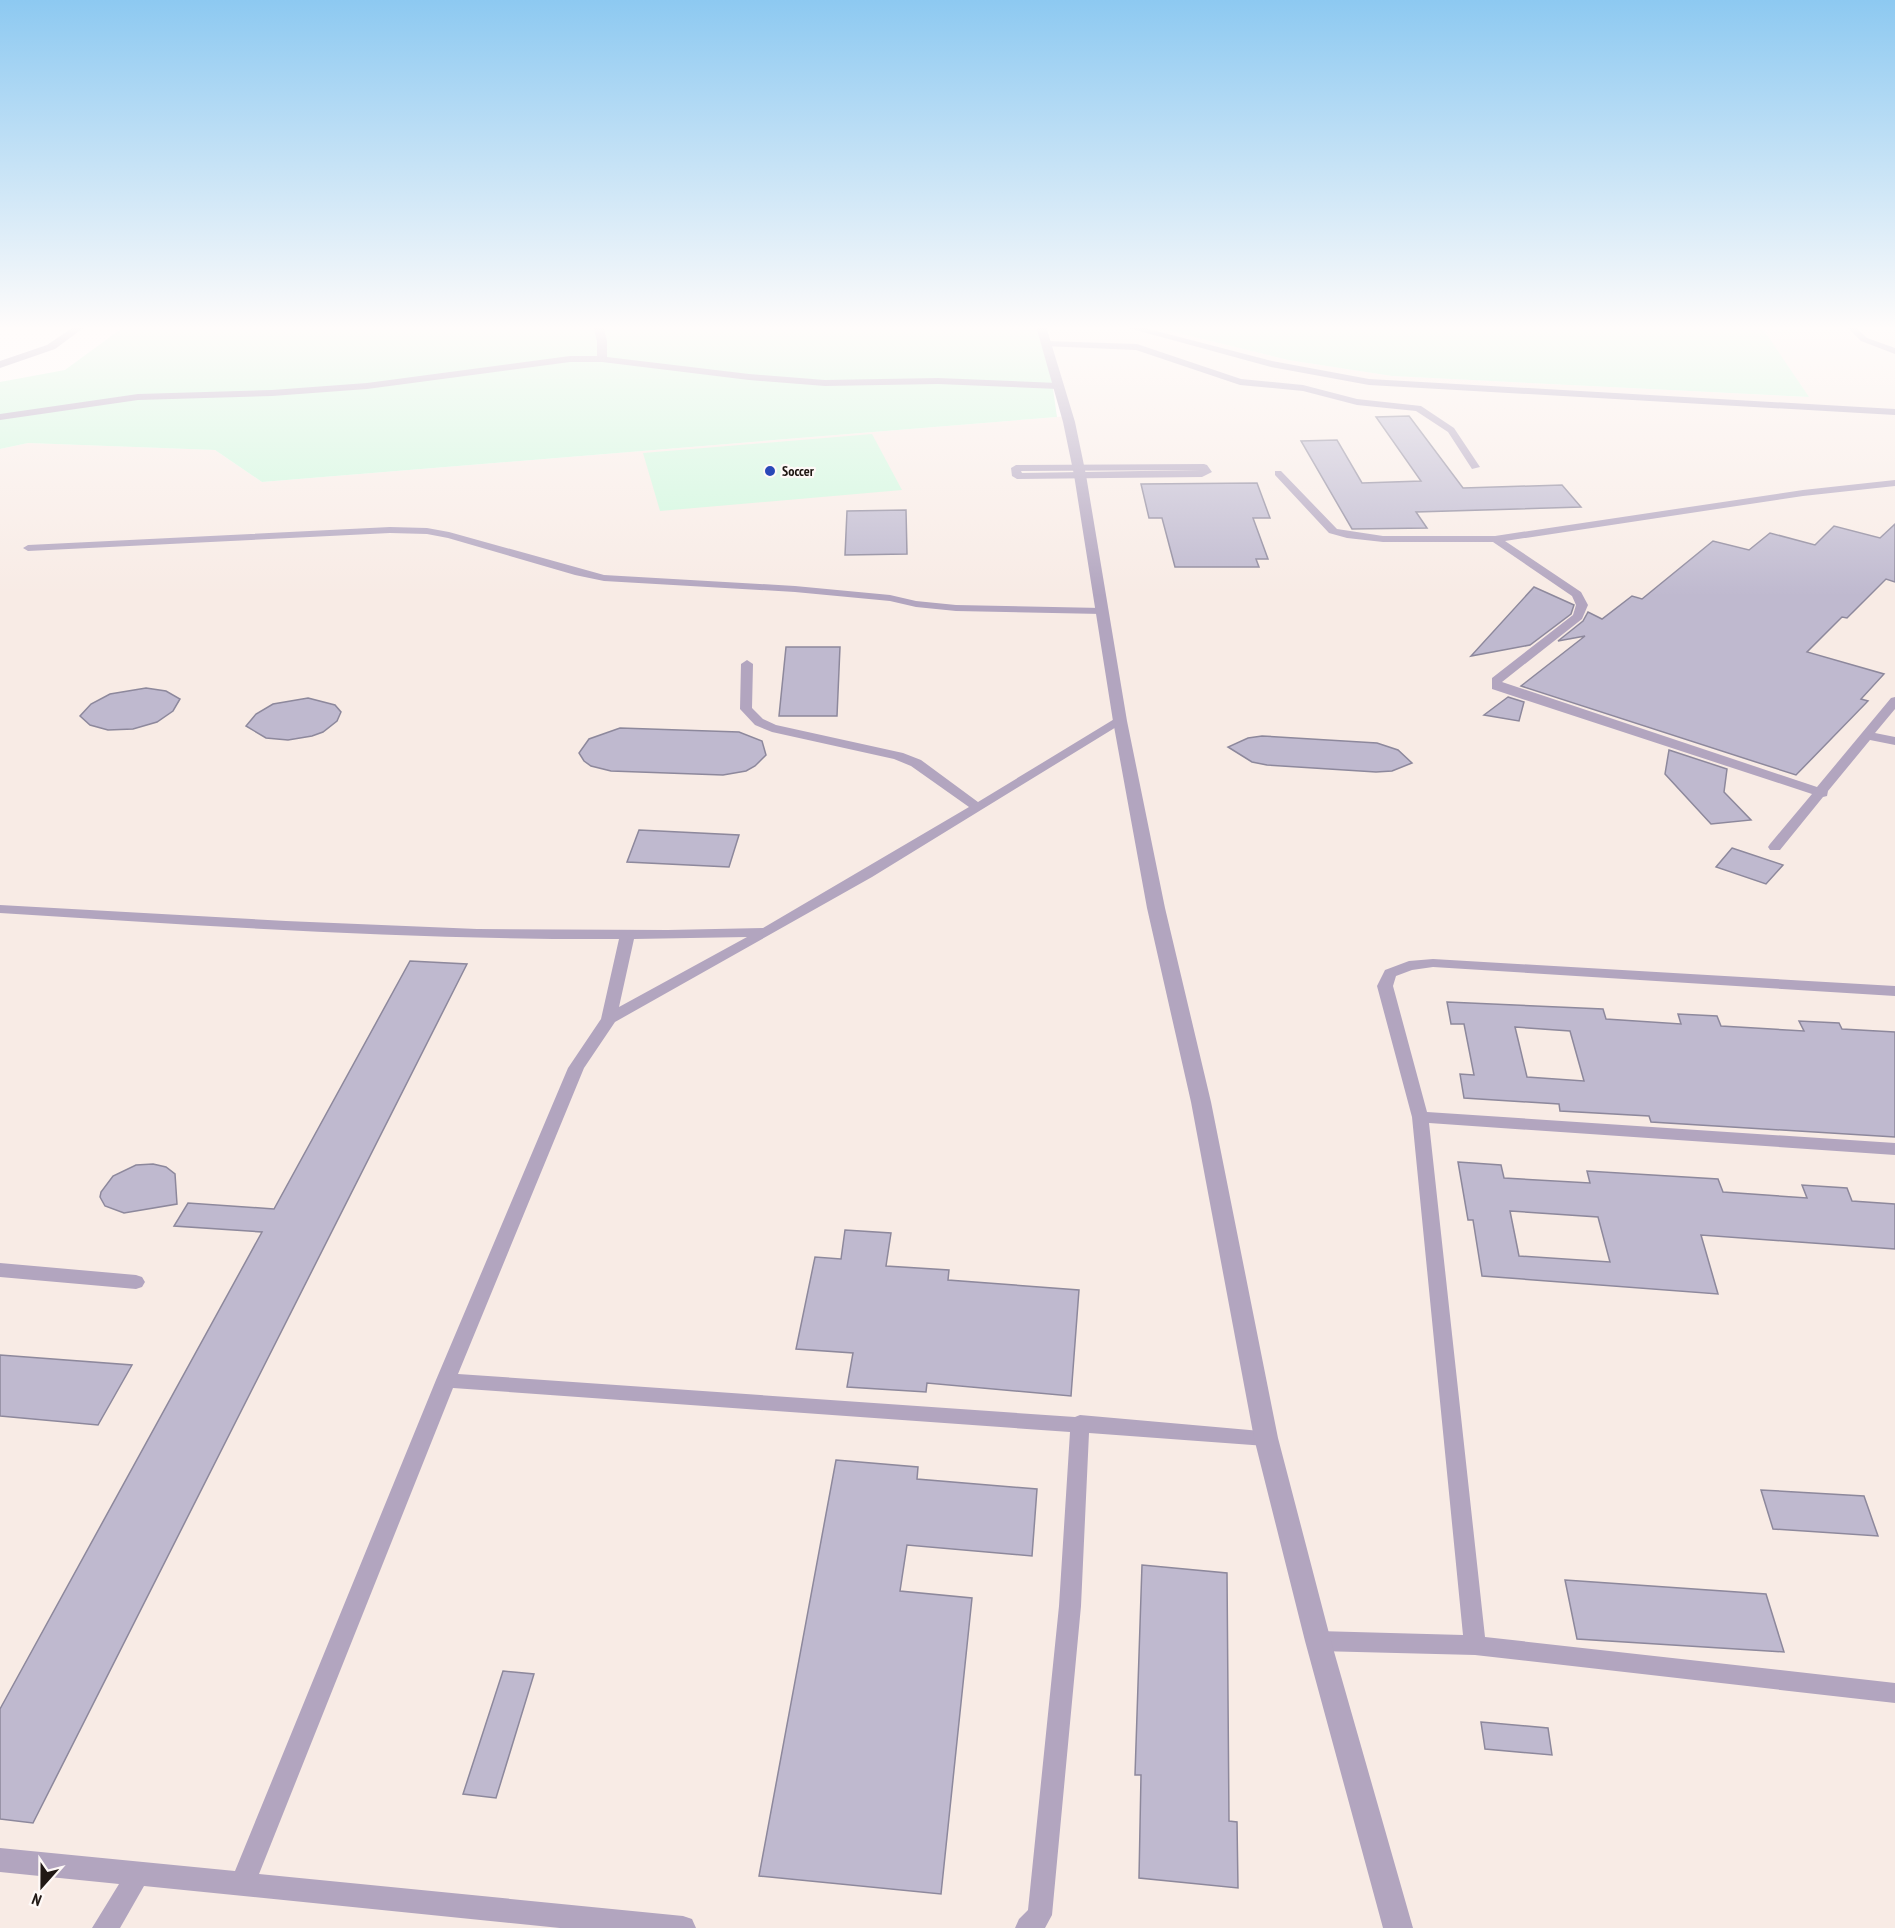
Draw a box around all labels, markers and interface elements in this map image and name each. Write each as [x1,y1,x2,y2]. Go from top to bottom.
place label: Soccer [782,462,815,480]
marker: Soccer [763,464,777,478]
north arrow [12,1856,72,1916]
text: N [29,1889,44,1911]

